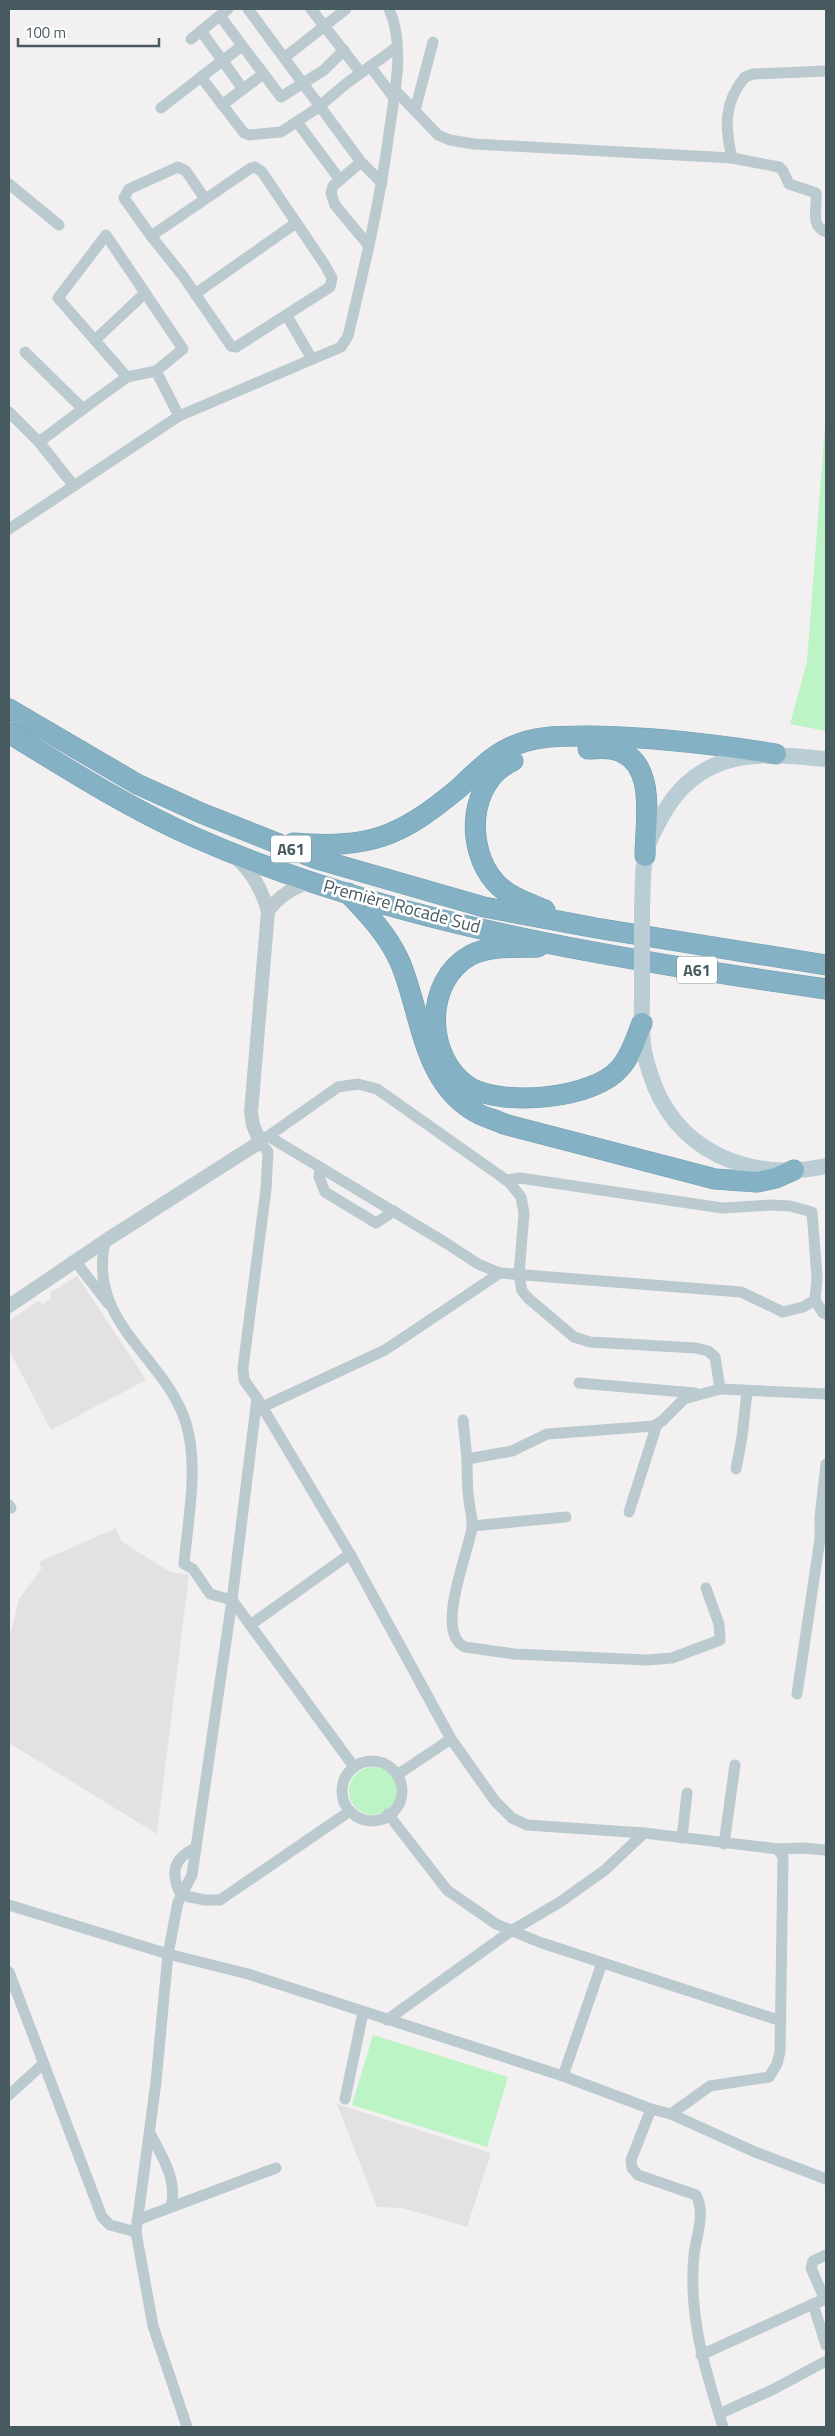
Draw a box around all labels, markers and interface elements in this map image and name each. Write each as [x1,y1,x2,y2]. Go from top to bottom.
scale bar [18,15,159,47]
text: 100 m [25,21,66,44]
road number: A61 [271,836,311,862]
street label: Première Rocade Sud [320,872,484,940]
road number: A61 [677,956,717,984]

